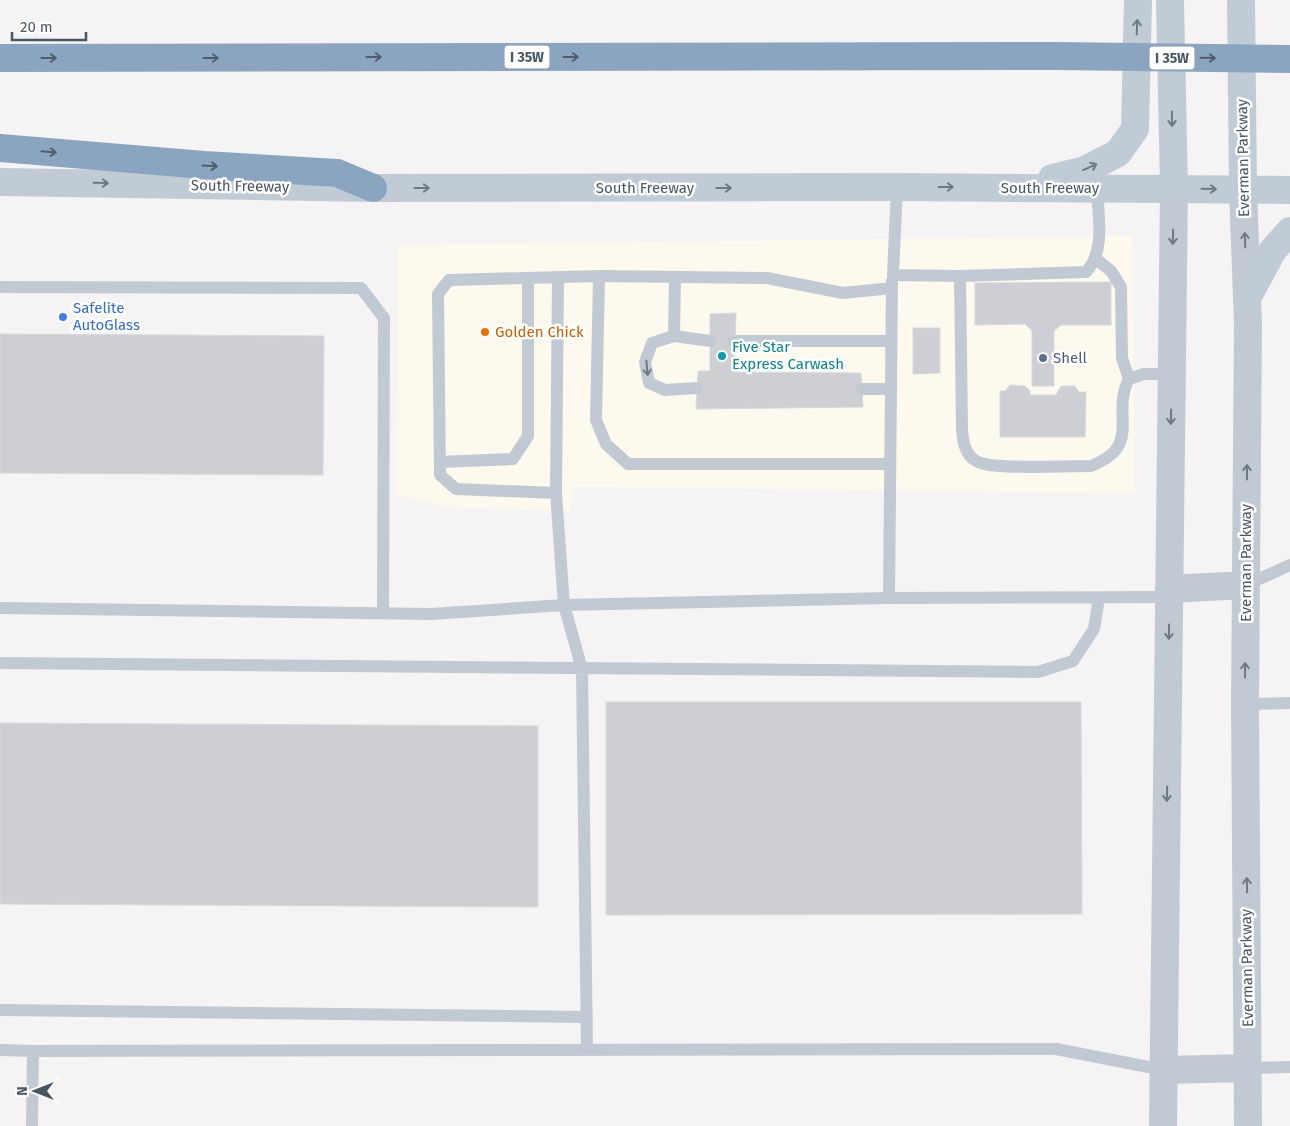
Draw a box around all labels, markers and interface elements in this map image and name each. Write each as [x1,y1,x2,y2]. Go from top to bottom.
scale bar [12,10,86,42]
text: 20 m [20,18,53,36]
one-way arrow [1133,20,1142,36]
road number: I 35W [504,46,550,68]
road number: I 35W [1150,46,1194,70]
one-way arrow [365,52,381,62]
one-way arrow [562,52,579,62]
one-way arrow [40,53,56,63]
one-way arrow [202,53,219,63]
one-way arrow [1200,53,1216,63]
street label: Everman Parkway [1233,98,1253,217]
one-way arrow [1168,110,1177,126]
one-way arrow [40,147,56,156]
one-way arrow [202,161,218,170]
one-way arrow [1082,162,1097,172]
street label: South Freeway [191,176,290,196]
one-way arrow [93,179,109,188]
street label: South Freeway [596,179,695,197]
street label: South Freeway [1001,179,1100,197]
one-way arrow [938,182,954,192]
one-way arrow [414,183,430,193]
one-way arrow [716,183,732,193]
one-way arrow [1200,184,1216,194]
one-way arrow [1168,228,1178,245]
one-way arrow [1240,232,1250,248]
place label: Safelite AutoGlass [73,299,140,334]
marker: Safelite AutoGlass [57,311,69,323]
place label: Golden Chick [495,323,584,341]
marker: Golden Chick [479,326,491,338]
place label: Five Star Express Carwash [732,338,844,373]
place label: Shell [1053,349,1088,367]
marker: Five Star Express Carwash [716,350,728,362]
marker: Shell [1037,352,1049,364]
one-way arrow [642,359,652,375]
one-way arrow [1166,408,1176,425]
one-way arrow [1242,465,1252,481]
street label: Everman Parkway [1237,503,1255,622]
one-way arrow [1164,624,1174,640]
one-way arrow [1240,662,1250,678]
one-way arrow [1162,786,1172,802]
one-way arrow [1242,877,1252,894]
street label: Everman Parkway [1237,908,1257,1027]
north arrow [10,1066,60,1116]
text: N [14,1086,31,1096]

